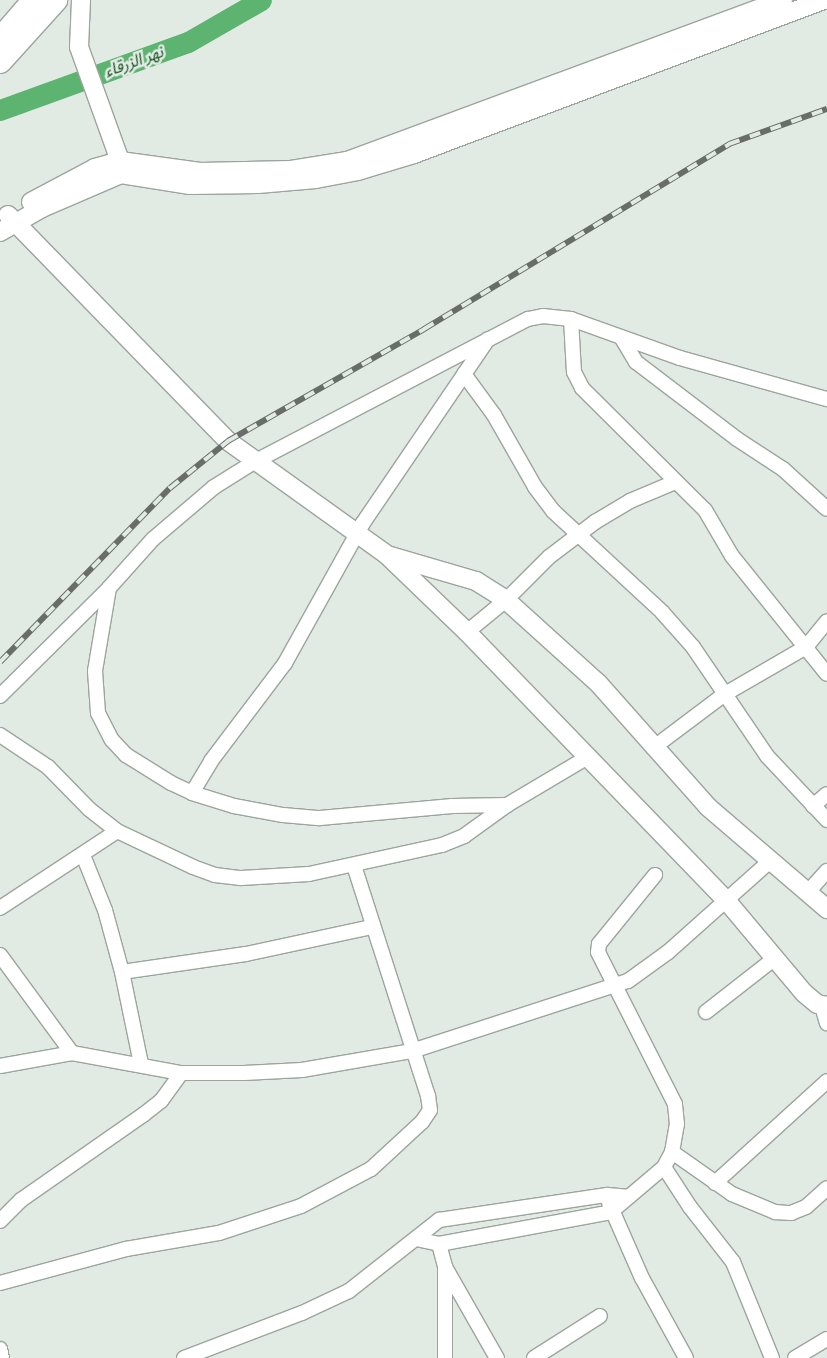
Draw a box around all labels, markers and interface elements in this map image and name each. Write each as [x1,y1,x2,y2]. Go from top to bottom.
water label: نهر الزرقاء [102,43,166,81]

